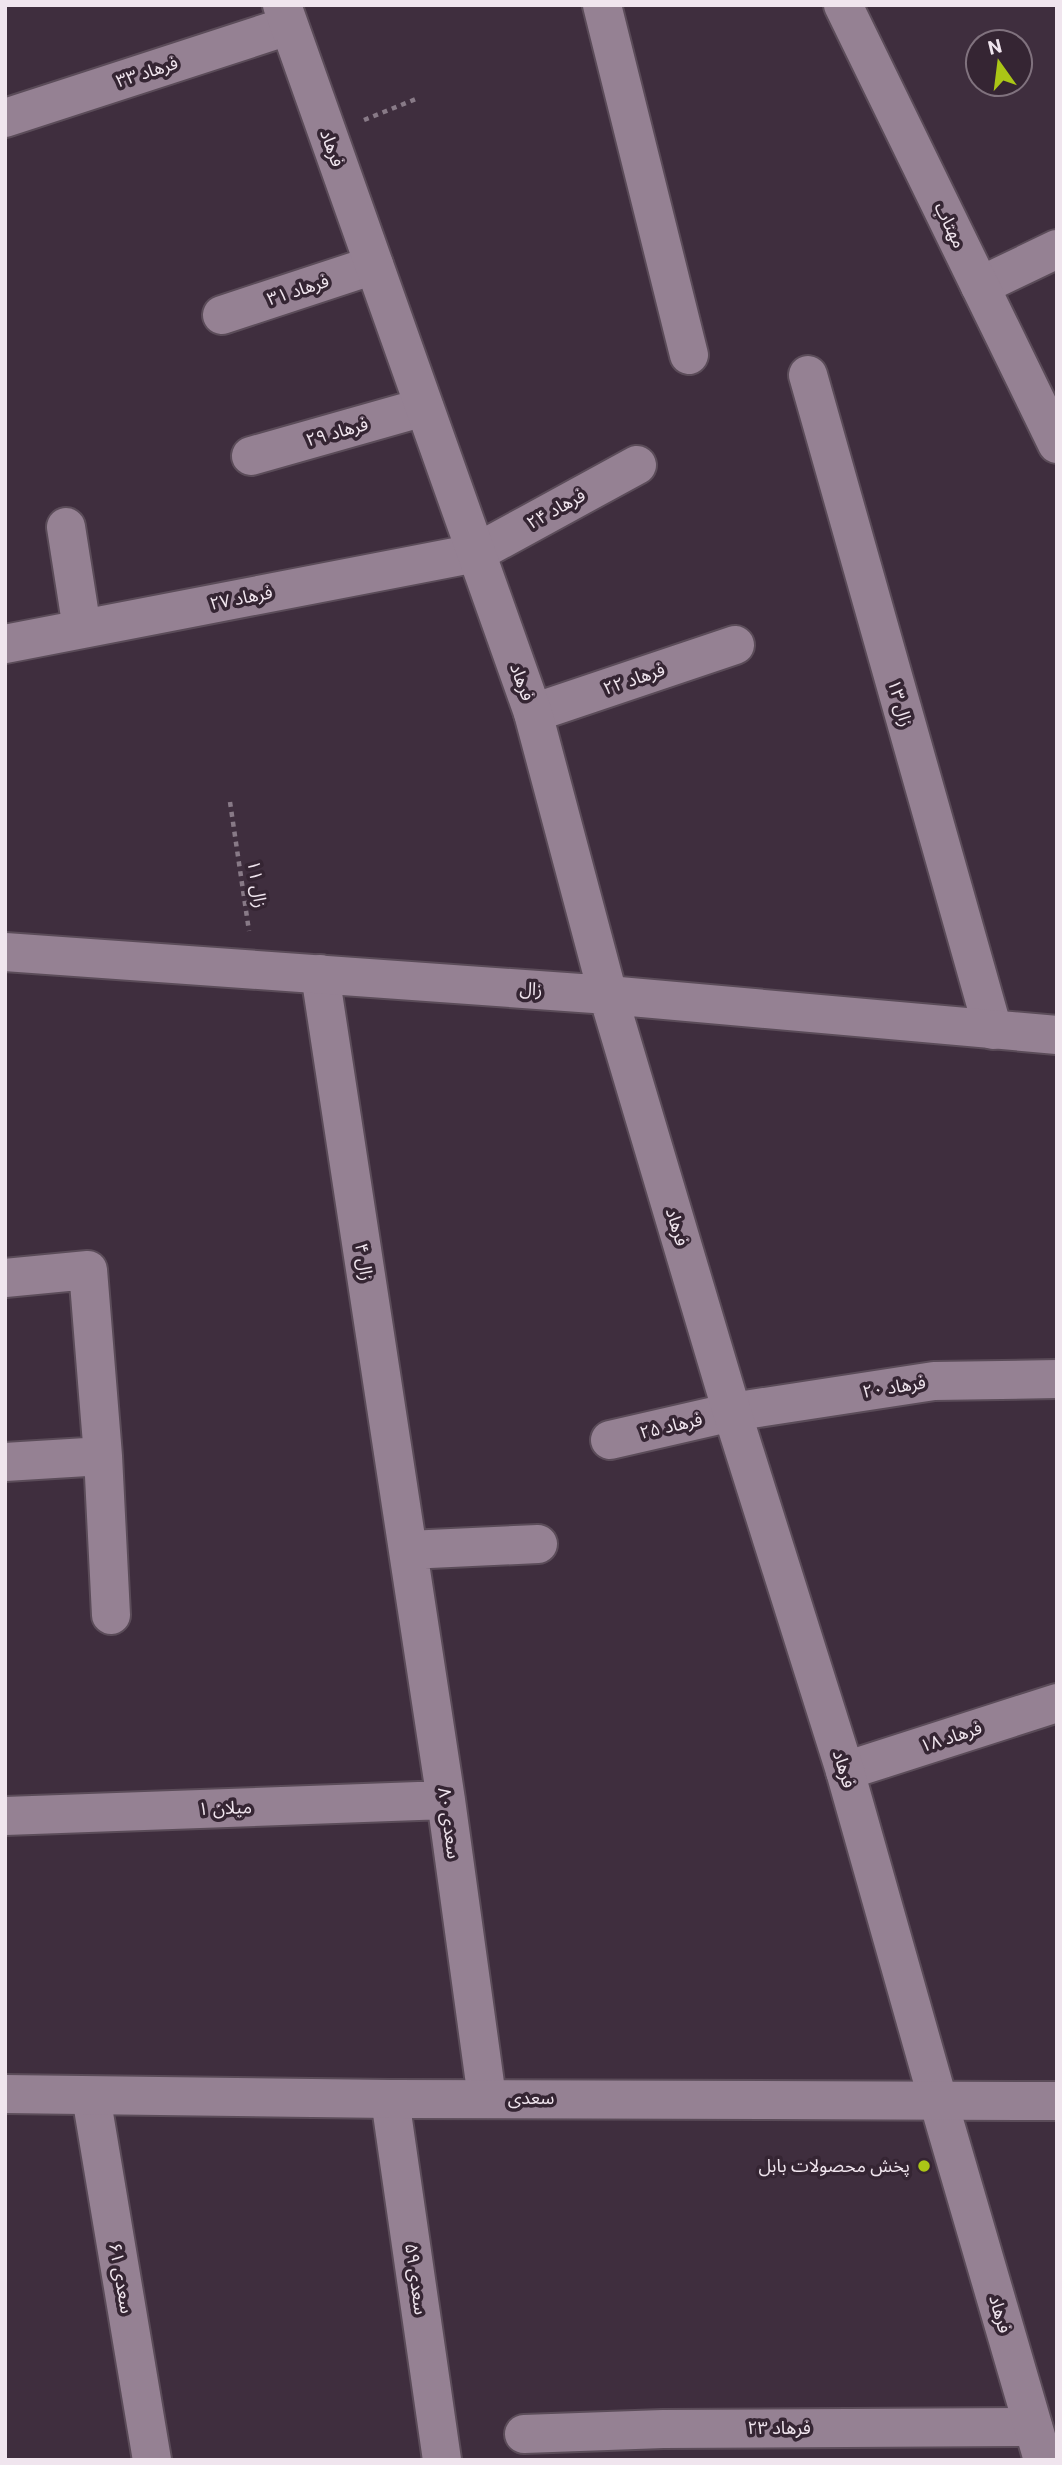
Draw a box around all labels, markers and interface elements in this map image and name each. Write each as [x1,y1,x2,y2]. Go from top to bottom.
north arrow [964,28,1034,98]
text: N [986,34,1004,60]
street label: فرهاد ۳۳ [113,52,181,92]
street label: فرهاد [315,126,349,170]
street label: مهتاب [930,198,970,251]
street label: فرهاد ۳۱ [264,270,332,310]
street label: فرهاد ۲۹ [303,413,371,451]
street label: فرهاد ۲۴ [523,484,589,534]
street label: فرهاد ۲۷ [208,581,274,615]
street label: فرهاد ۲۲ [600,658,668,700]
street label: فرهاد [505,660,539,704]
street label: زال ۱۳ [883,677,917,729]
street label: زال ۱۱ [242,859,272,909]
street label: زال [519,977,543,1001]
street label: فرهاد [661,1205,693,1249]
street label: زال ۴ [350,1242,378,1282]
street label: فرهاد ۲۰ [861,1371,927,1403]
street label: فرهاد ۲۵ [638,1408,704,1444]
street label: فرهاد ۱۸ [917,1717,985,1757]
street label: فرهاد [828,1747,860,1791]
street label: سعدی ۸۰ [433,1786,465,1860]
street label: میلان ۱ [198,1796,252,1820]
street label: سعدی [508,2087,554,2109]
place label: پخش محصولات بابل [758,2155,910,2177]
marker: پخش محصولات بابل [916,2158,932,2174]
street label: سعدی ۶۱ [104,2241,138,2315]
street label: سعدی ۵۹ [400,2242,432,2316]
street label: فرهاد [984,2292,1016,2336]
street label: فرهاد ۲۳ [747,2417,811,2439]

